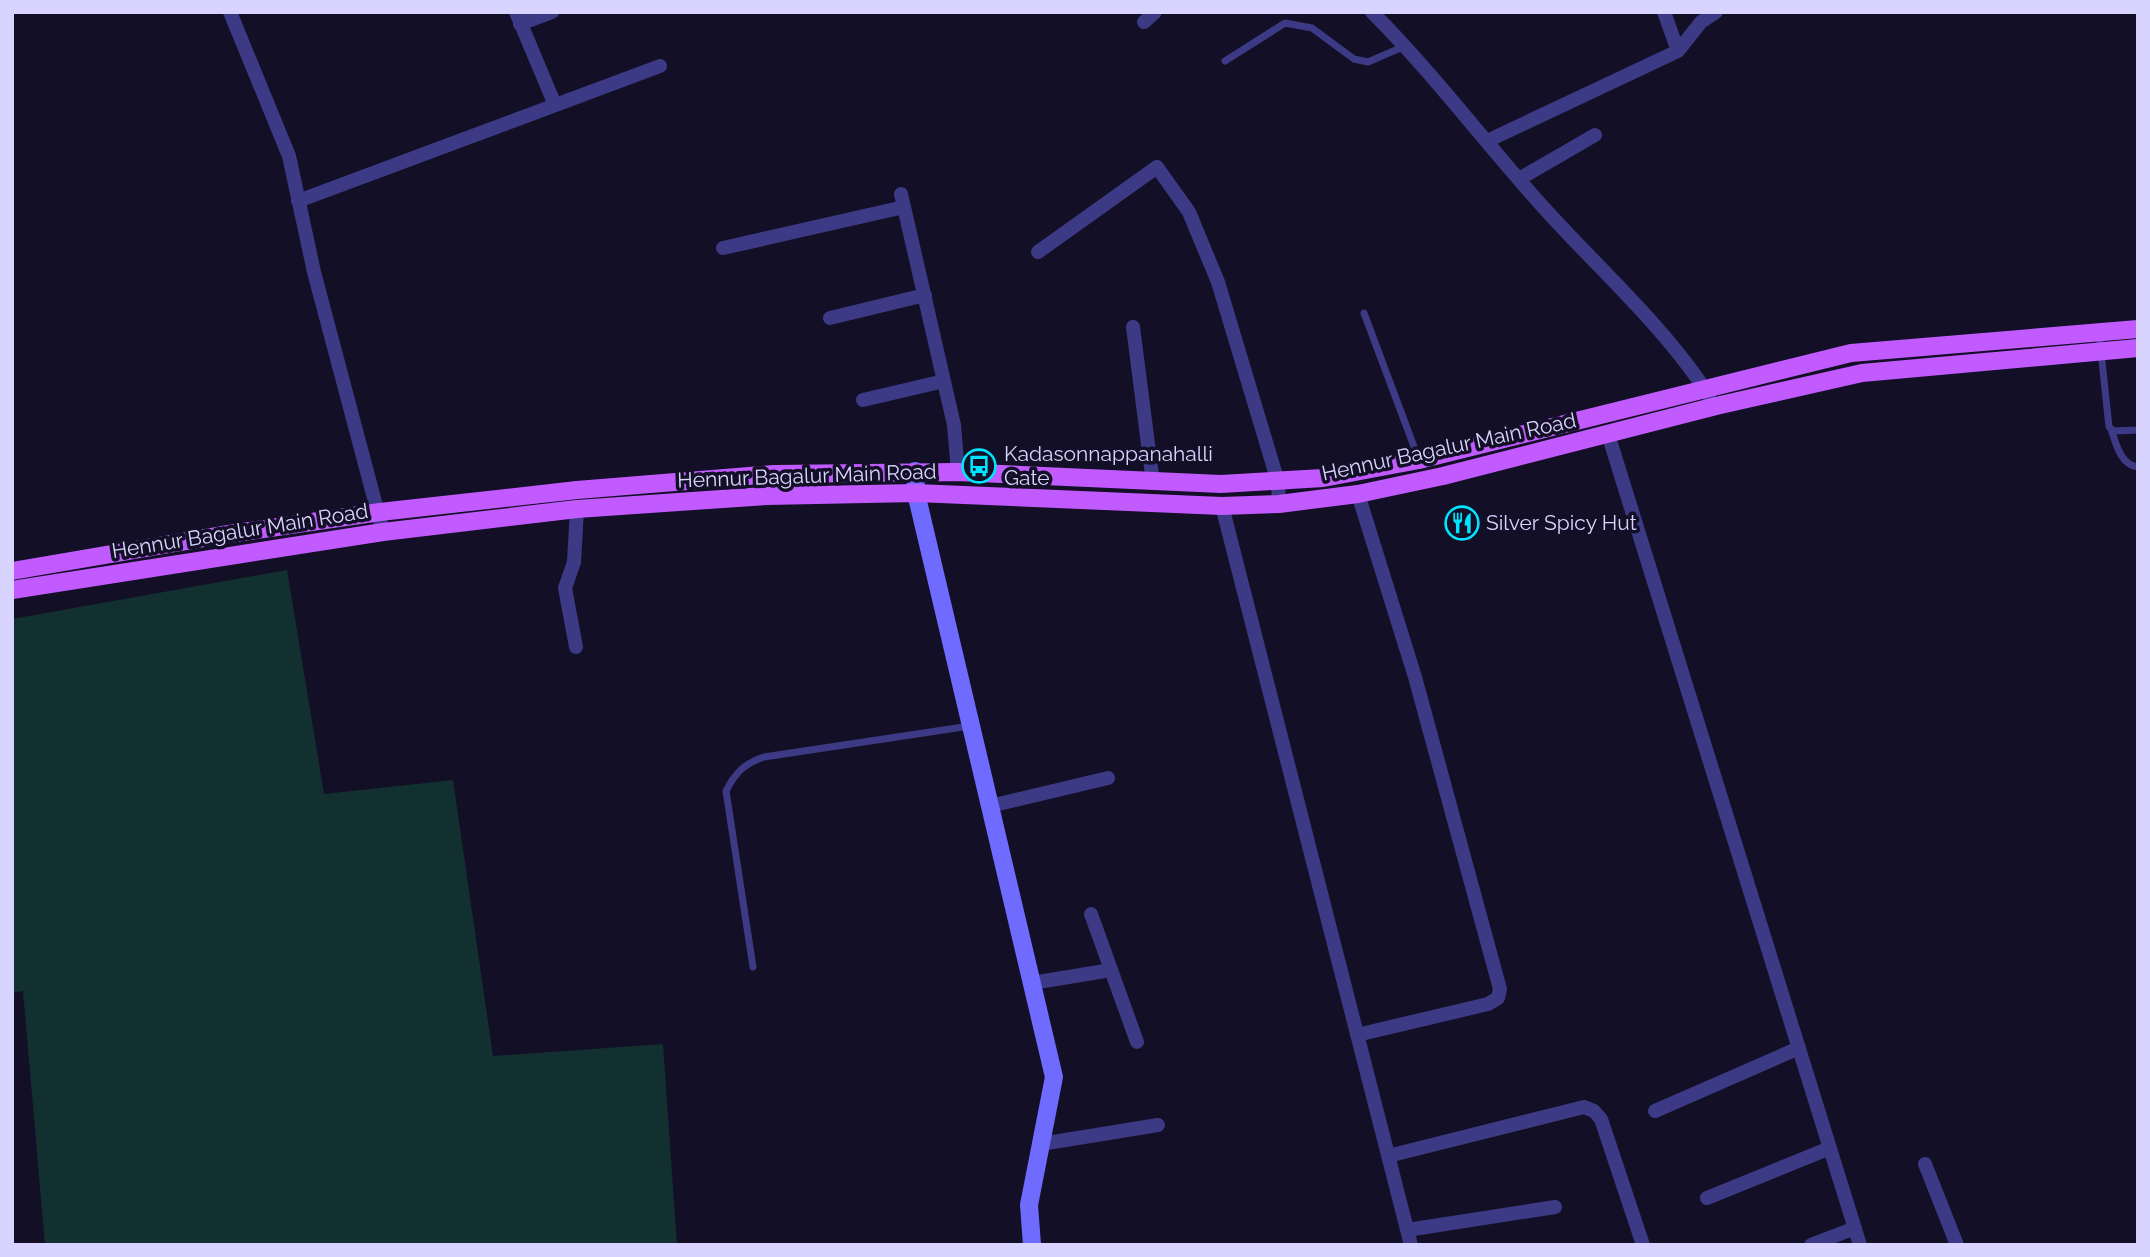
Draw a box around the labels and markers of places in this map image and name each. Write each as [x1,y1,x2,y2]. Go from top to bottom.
place label: Kadasonnappanahalli Gate [1004,441,1213,490]
bus stop icon: Kadasonnappanahalli Gate [960,447,998,485]
restaurant icon: Silver Spicy Hut [1443,504,1481,542]
place label: Silver Spicy Hut [1486,510,1637,535]

